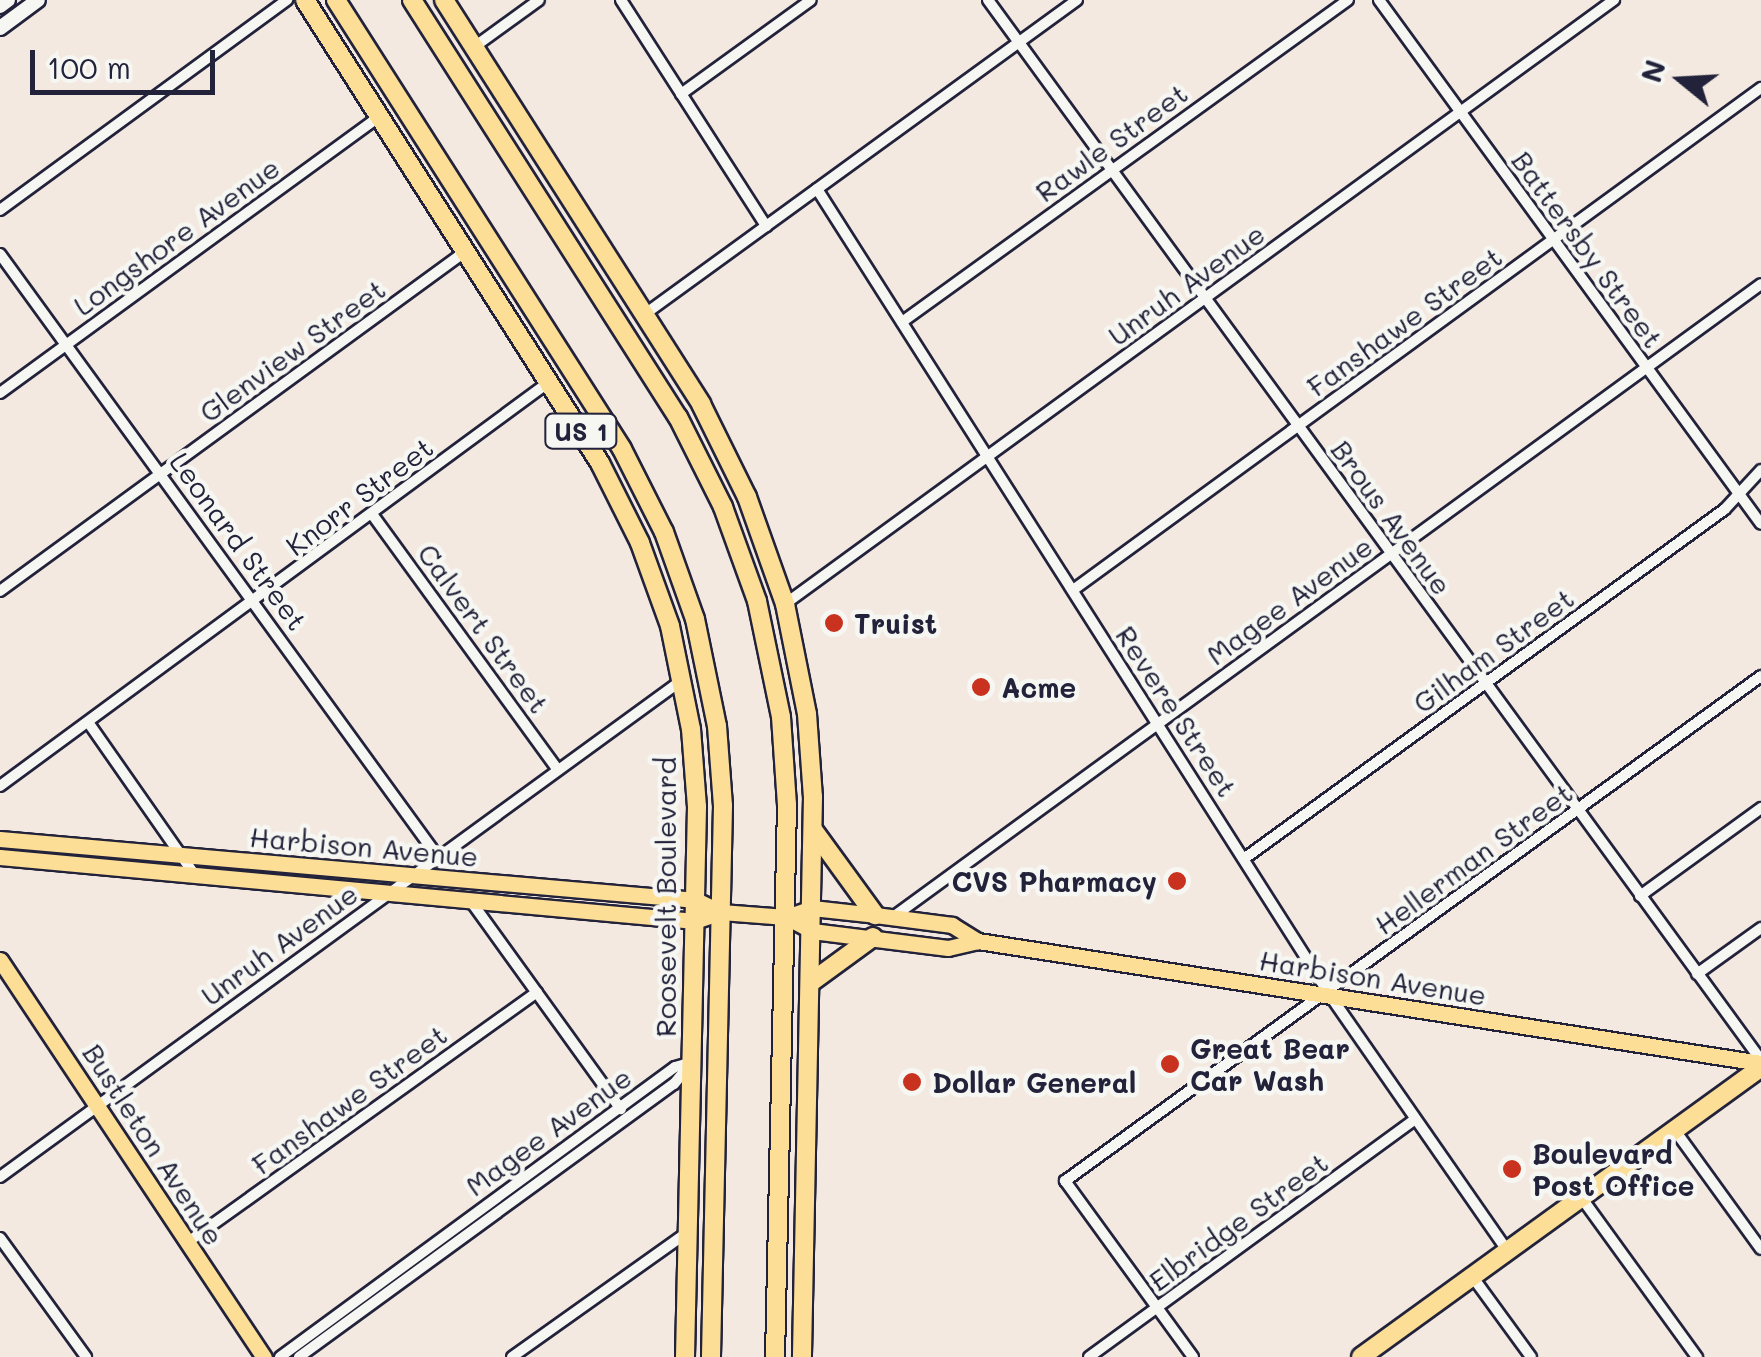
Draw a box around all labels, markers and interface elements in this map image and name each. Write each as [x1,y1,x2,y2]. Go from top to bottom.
scale bar [35,30,220,92]
north arrow [1631,30,1731,130]
text: 100 m [47,47,131,87]
text: N [1632,55,1673,86]
street label: Rawle Street [1028,76,1194,208]
street label: Battersby Street [1505,144,1671,354]
street label: Longshore Avenue [66,150,286,322]
street label: Unruh Avenue [1101,216,1271,352]
street label: Fanshawe Street [1300,239,1508,403]
street label: Glenview Street [193,271,391,429]
road number: US 1 [544,411,618,451]
street label: Knorr Street [279,430,439,562]
street label: Brous Avenue [1325,433,1459,601]
street label: Leonard Street [163,446,315,636]
street label: Magee Avenue [1200,529,1378,671]
street label: Calvert Street [411,537,557,719]
street label: Gilham Street [1406,581,1580,719]
place label: Truist [854,606,937,640]
marker: Truist [823,612,845,634]
street label: Revere Street [1109,619,1245,803]
place label: Acme [1001,670,1076,704]
marker: Acme [970,676,992,698]
street label: Roosevelt Boulevard [648,757,682,1037]
street label: Hellerman Street [1368,775,1578,941]
street label: Harbison Avenue [248,819,480,873]
place label: CVS Pharmacy [952,864,1157,898]
marker: CVS Pharmacy [1166,870,1188,892]
street label: Unruh Avenue [194,876,364,1012]
street label: Harbison Avenue [1257,942,1489,1012]
street label: Fanshawe Street [245,1017,453,1181]
place label: Great Bear Car Wash [1190,1031,1350,1097]
street label: Bustleton Avenue [76,1037,232,1251]
marker: Great Bear Car Wash [1159,1053,1181,1075]
street label: Magee Avenue [459,1060,637,1202]
place label: Dollar General [932,1065,1136,1099]
marker: Dollar General [901,1071,923,1093]
place label: Boulevard Post Office [1532,1136,1694,1202]
street label: Elbridge Street [1142,1145,1334,1297]
marker: Boulevard Post Office [1501,1158,1523,1180]

